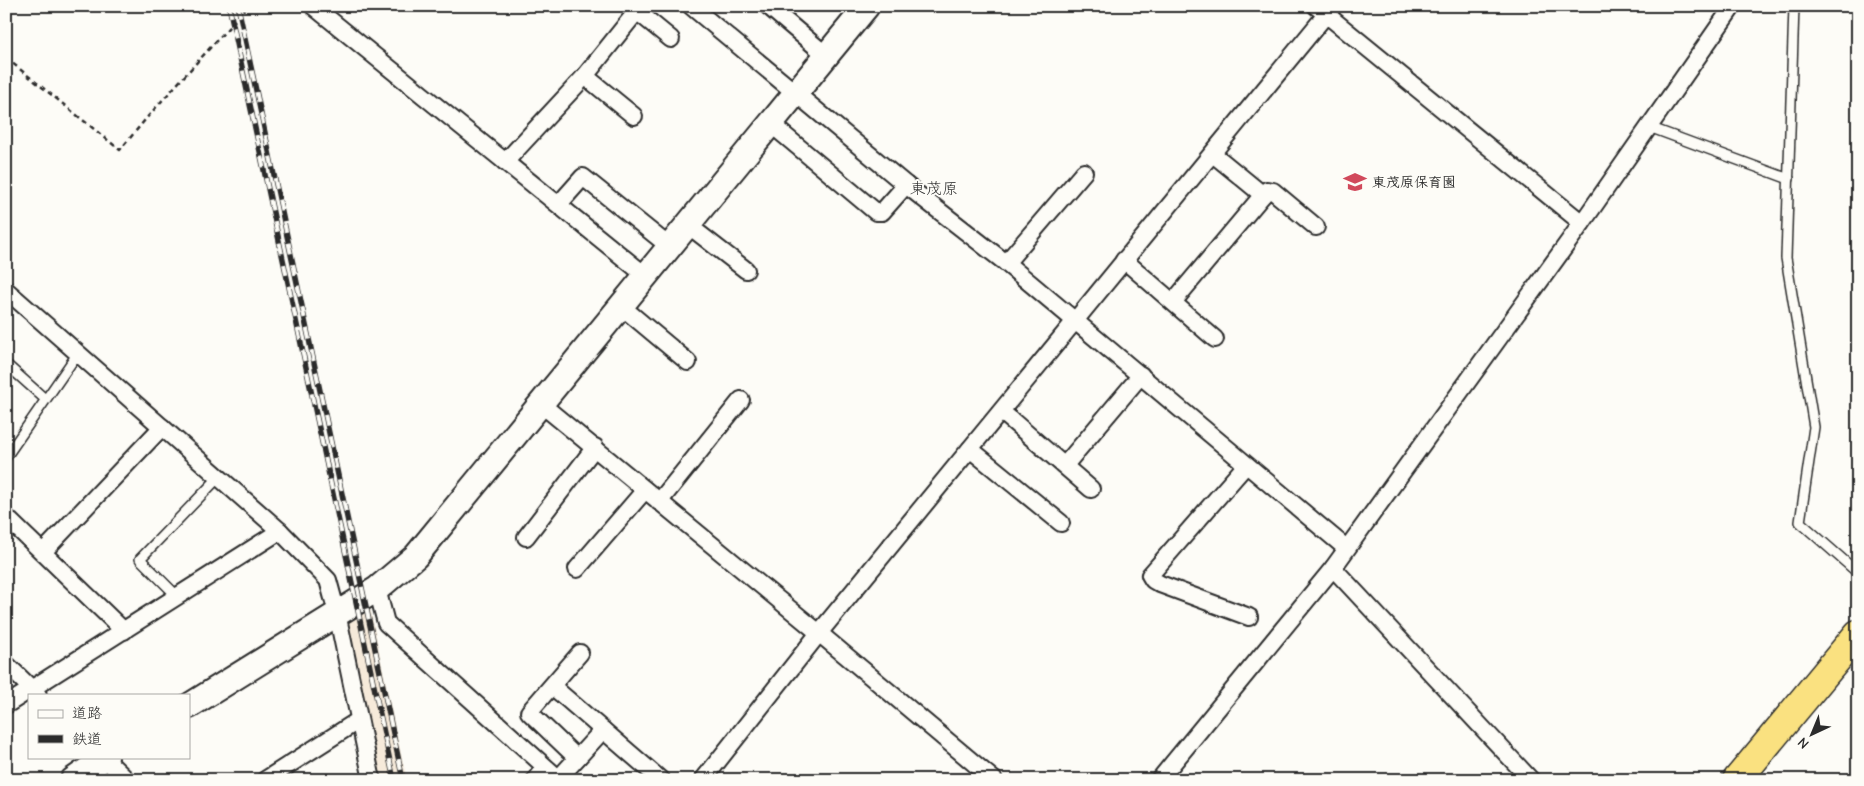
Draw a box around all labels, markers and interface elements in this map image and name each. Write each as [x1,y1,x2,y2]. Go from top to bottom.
school or university icon: 東茂原保育園 [1342,169,1368,195]
place label: 東茂原保育園 [1372,174,1456,191]
district label: 東茂原 [910,180,958,198]
legend [28,694,190,758]
text: 道路 [72,704,102,722]
north arrow [1786,708,1836,758]
text: 鉄道 [72,730,102,748]
text: N [1794,734,1813,752]

